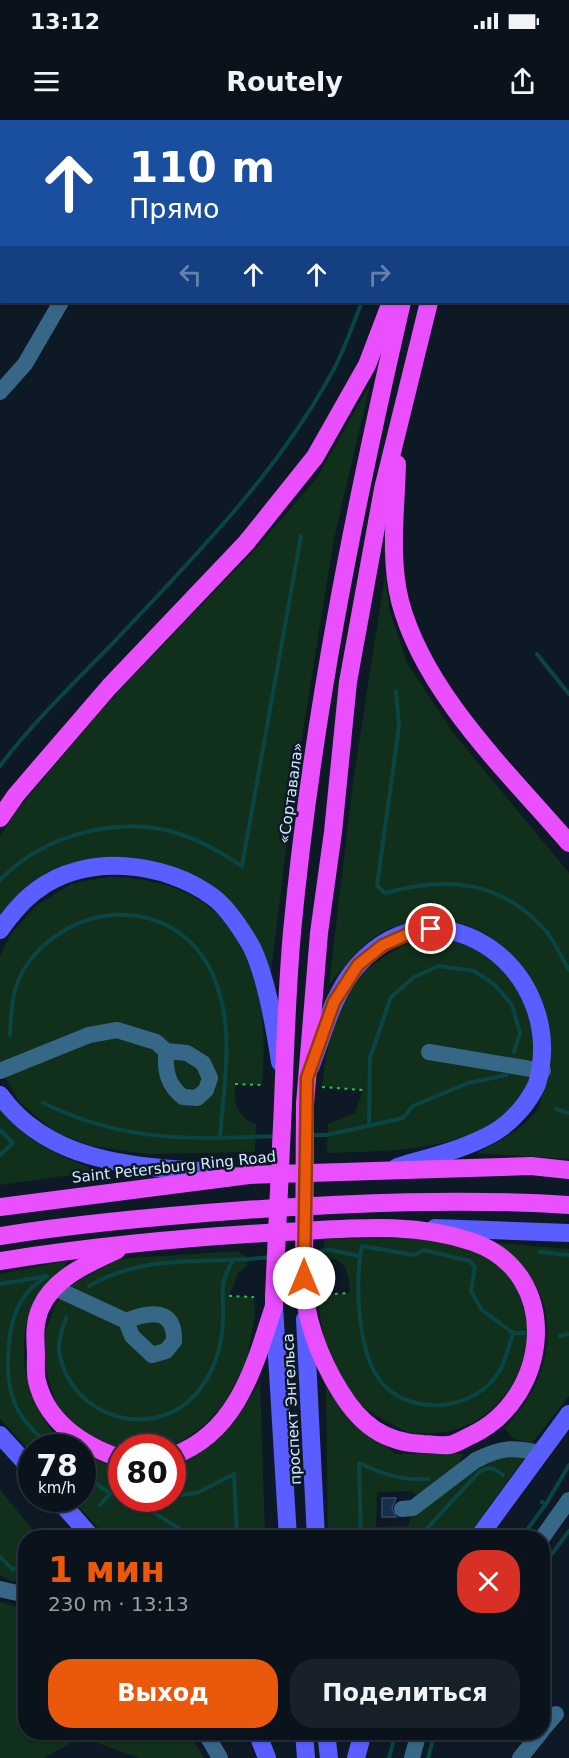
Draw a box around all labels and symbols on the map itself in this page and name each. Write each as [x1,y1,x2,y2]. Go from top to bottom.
street label: «Сортавала» [275,741,307,845]
pin [405,903,456,954]
street label: Saint Petersburg Ring Road [71,1147,277,1187]
position arrow [272,1246,336,1310]
street label: проспект Энгельса [279,1333,305,1485]
speed limit sign: 80 [108,1434,186,1512]

